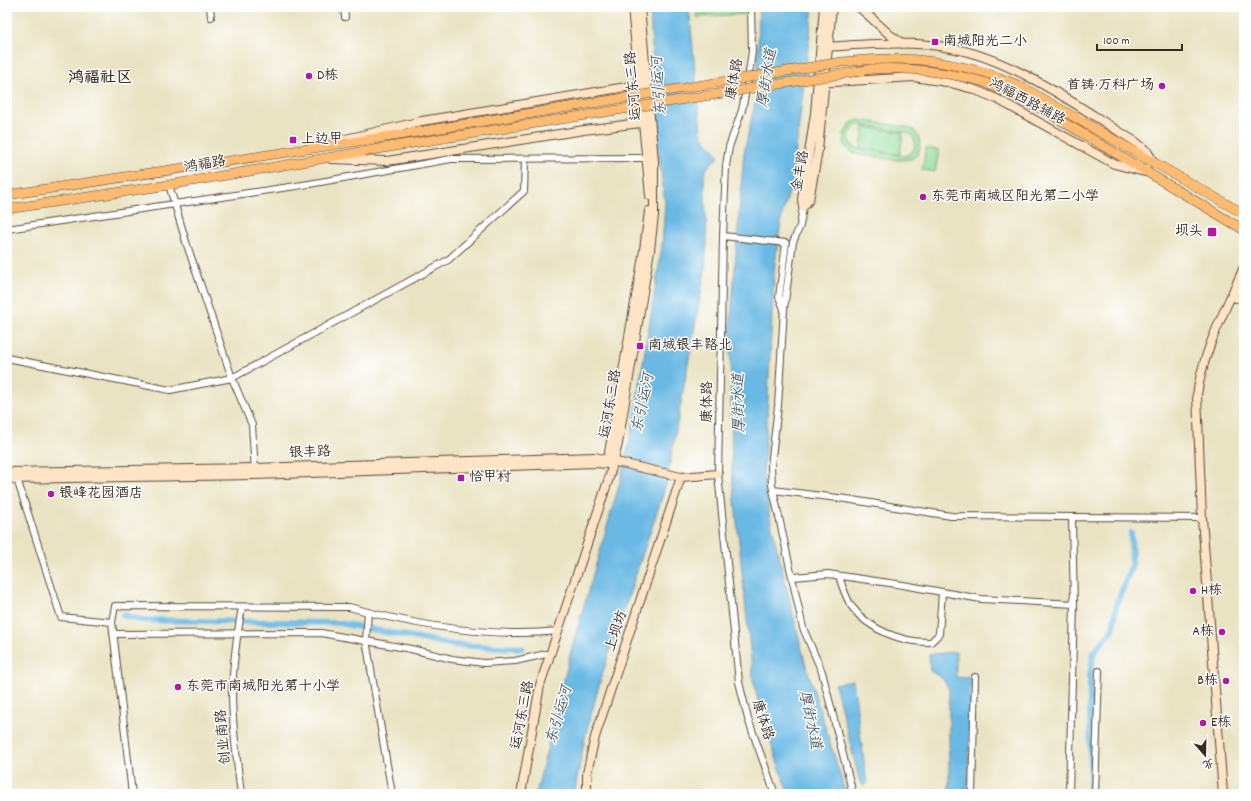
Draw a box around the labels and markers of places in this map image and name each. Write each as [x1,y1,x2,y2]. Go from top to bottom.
place label: 南城阳光二小 [943,32,1027,52]
marker: 南城阳光二小 [930,37,940,47]
place label: D栋 [317,66,338,86]
marker: D栋 [304,71,314,81]
place label: 首铸·万科广场 [1067,76,1154,96]
marker: 首铸·万科广场 [1157,81,1167,91]
place label: 上边甲 [301,130,343,150]
marker: 上边甲 [288,135,298,145]
place label: 东莞市南城区阳光第二小学 [931,187,1099,207]
marker: 东莞市南城区阳光第二小学 [918,192,928,202]
place label: 坝头 [1175,222,1203,242]
marker: 坝头 [1206,226,1218,238]
place label: 南城银丰路北 [648,336,732,356]
marker: 南城银丰路北 [635,341,645,351]
place label: 恰甲村 [469,468,511,488]
marker: 恰甲村 [456,473,466,483]
place label: 银峰花园酒店 [59,484,143,504]
marker: 银峰花园酒店 [46,489,56,499]
place label: H栋 [1201,581,1222,601]
marker: H栋 [1188,586,1198,596]
place label: A栋 [1192,622,1214,642]
marker: A栋 [1217,627,1227,637]
place label: B栋 [1197,671,1218,691]
marker: B栋 [1221,676,1231,686]
place label: 东莞市南城阳光第十小学 [186,677,340,697]
marker: 东莞市南城阳光第十小学 [173,682,183,692]
place label: E栋 [1211,713,1231,733]
marker: E栋 [1198,718,1208,728]

